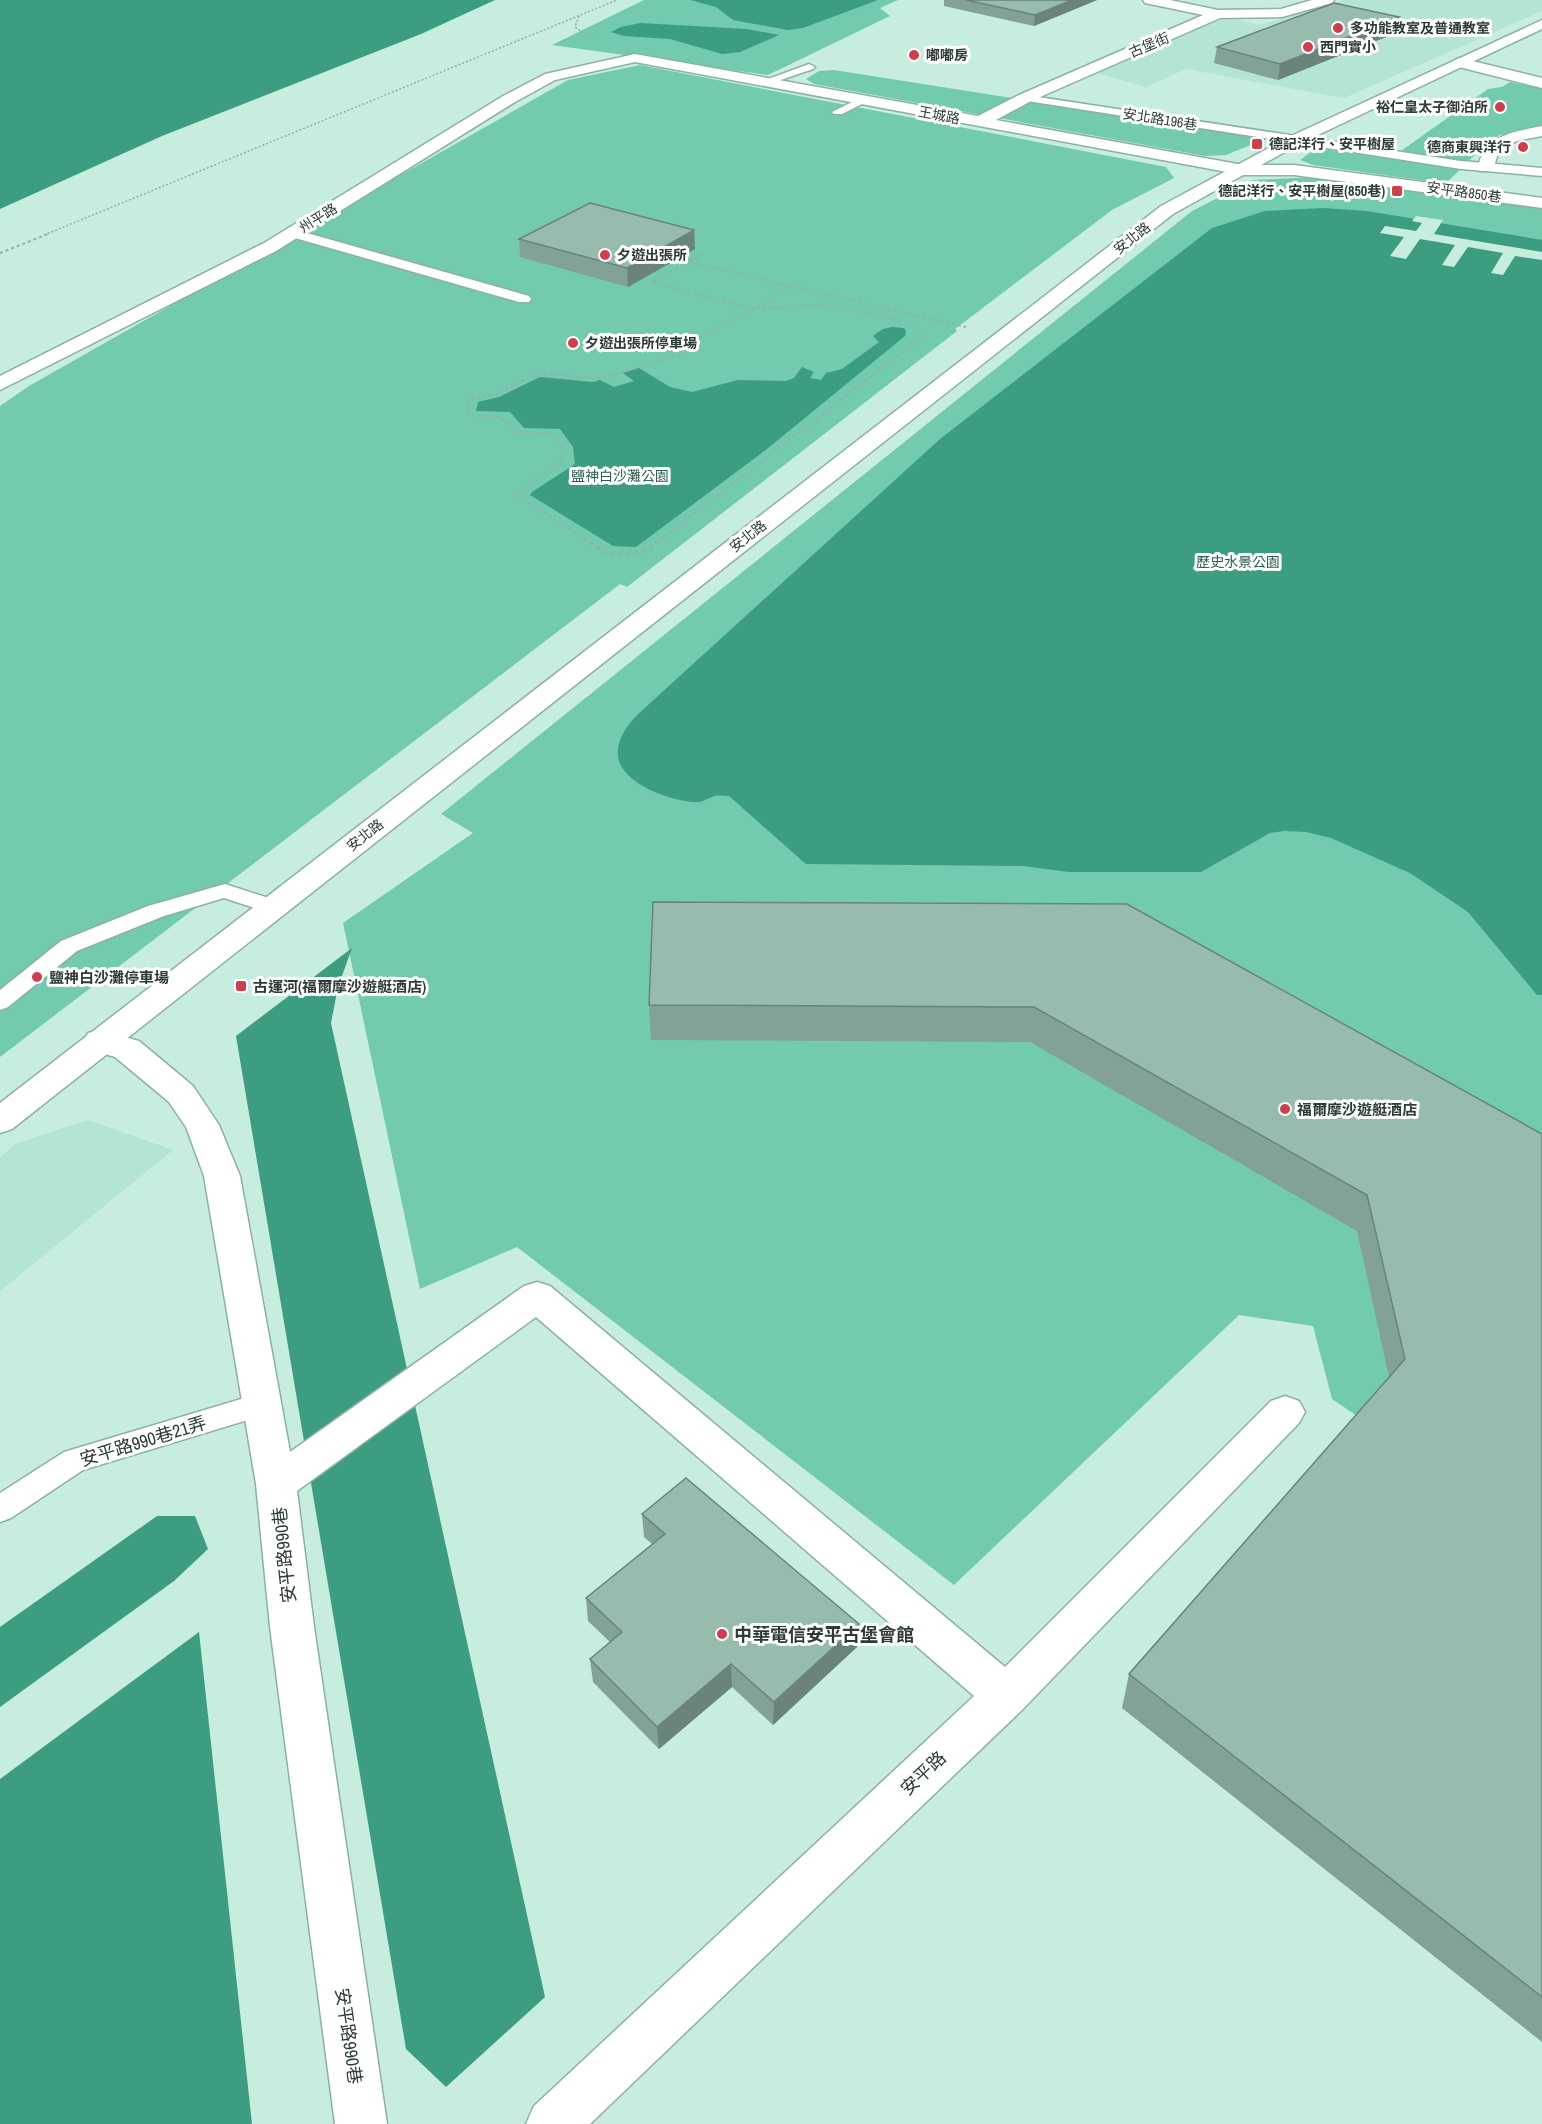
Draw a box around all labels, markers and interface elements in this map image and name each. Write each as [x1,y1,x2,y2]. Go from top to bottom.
place label: 多功能教室及普通教室 [1350,19,1490,37]
marker: 多功能教室及普通教室 [1331,21,1345,35]
street label: 古堡街 [1126,29,1172,61]
place label: 西門實小 [1320,38,1376,56]
marker: 西門實小 [1301,40,1315,54]
place label: 嘟嘟房 [926,46,968,64]
marker: 嘟嘟房 [907,48,921,62]
place label: 裕仁皇太子御泊所 [1376,98,1488,116]
marker: 裕仁皇太子御泊所 [1493,100,1507,114]
street label: 王城路 [917,102,961,128]
street label: 安北路196巷 [1121,104,1199,134]
place label: 德記洋行、安平樹屋 [1269,135,1395,153]
marker: 德記洋行、安平樹屋 [1250,137,1264,151]
place label: 德商東興洋行 [1427,138,1511,156]
marker: 德商東興洋行 [1516,140,1530,154]
street label: 安平路850巷 [1426,178,1502,206]
place label: 德記洋行、安平樹屋(850巷) [1218,182,1385,200]
marker: 德記洋行、安平樹屋(850巷) [1390,184,1404,198]
street label: 州平路 [295,199,341,237]
street label: 安北路 [1110,218,1154,258]
place label: 夕遊出張所 [617,246,687,264]
marker: 夕遊出張所 [598,248,612,262]
place label: 夕遊出張所停車場 [585,334,697,352]
marker: 夕遊出張所停車場 [566,336,580,350]
park label: 鹽神白沙灘公園 [571,467,669,485]
street label: 安北路 [726,516,770,556]
park label: 歷史水景公園 [1196,553,1280,571]
street label: 安北路 [343,815,387,855]
place label: 鹽神白沙灘停車場 [49,967,169,988]
marker: 鹽神白沙灘停車場 [30,970,44,984]
place label: 古運河(福爾摩沙遊艇酒店) [253,976,426,997]
marker: 古運河(福爾摩沙遊艇酒店) [234,979,248,993]
place label: 福爾摩沙遊艇酒店 [1297,1099,1417,1120]
marker: 福爾摩沙遊艇酒店 [1278,1102,1292,1116]
street label: 安平路990巷21弄 [77,1410,209,1472]
street label: 安平路990巷 [267,1506,301,1604]
place label: 中華電信安平古堡會館 [734,1622,914,1647]
marker: 中華電信安平古堡會館 [715,1627,729,1641]
street label: 安平路 [895,1745,951,1801]
street label: 安平路990巷 [330,1986,368,2086]

